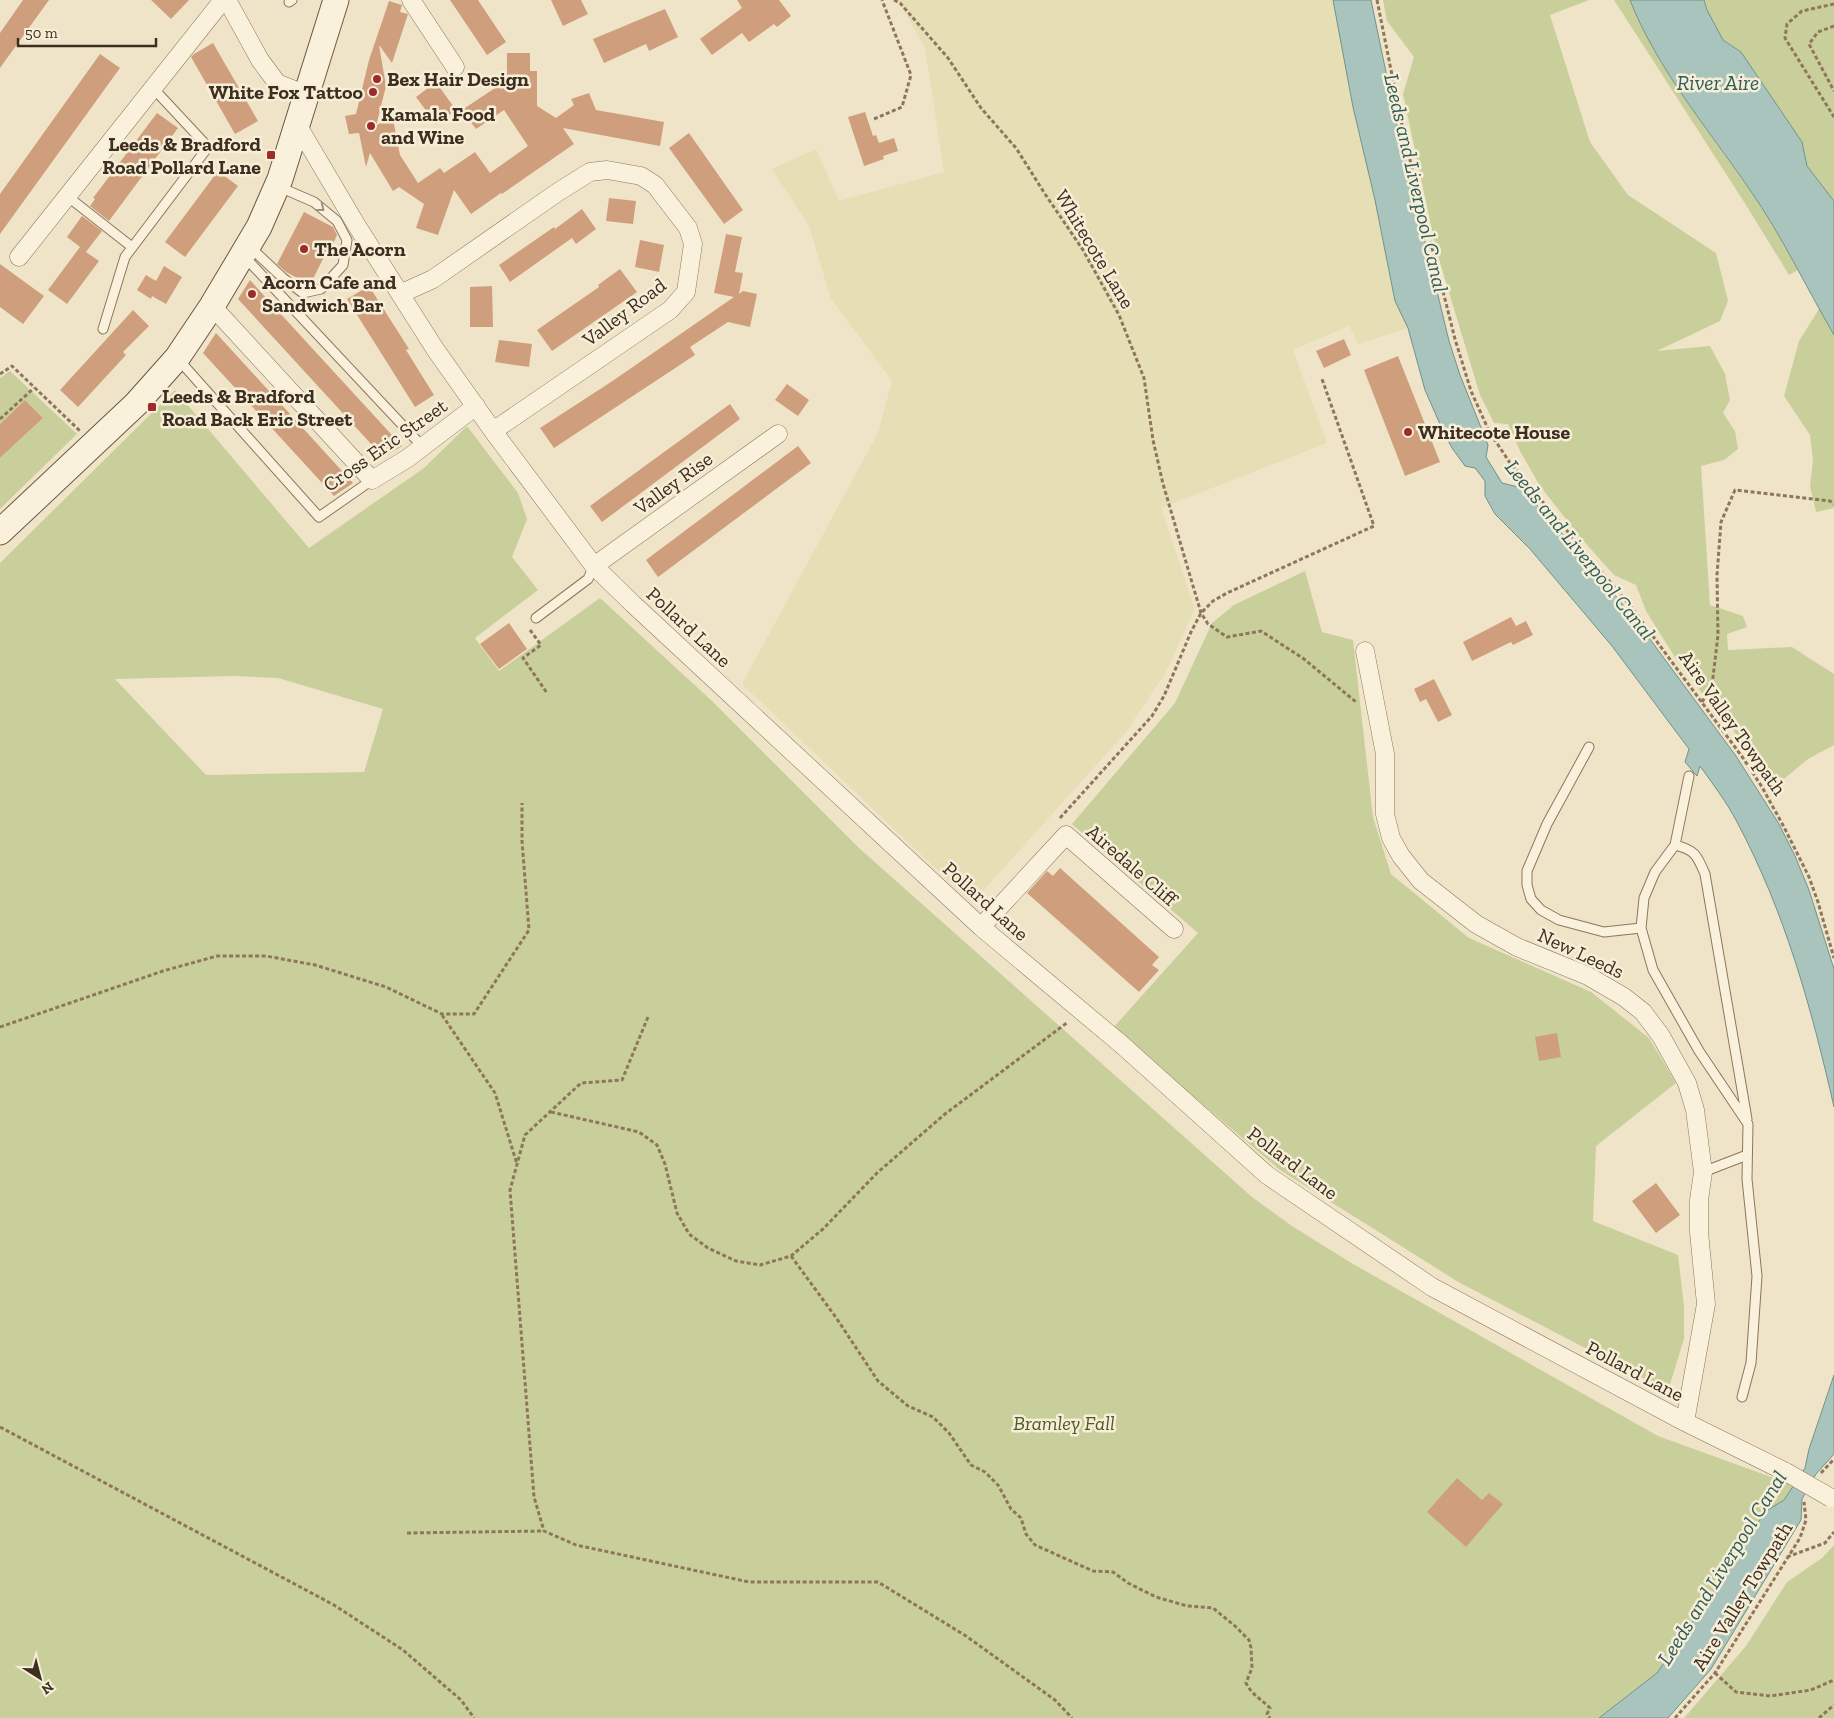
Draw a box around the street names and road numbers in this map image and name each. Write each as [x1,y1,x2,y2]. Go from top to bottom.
street label: Whitecote Lane [1050,185,1140,313]
street label: Valley Road [577,273,670,352]
street label: Cross Eric Street [318,393,452,497]
street label: Valley Rise [628,446,717,520]
street label: Pollard Lane [642,582,736,672]
street label: Aire Valley Towpath [1674,646,1792,801]
street label: Airedale Cliff [1082,819,1184,912]
street label: Pollard Lane [938,856,1034,946]
street label: New Leeds [1534,923,1628,983]
street label: Pollard Lane [1243,1121,1343,1205]
street label: Pollard Lane [1582,1335,1688,1407]
street label: Aire Valley Towpath [1687,1516,1798,1675]

